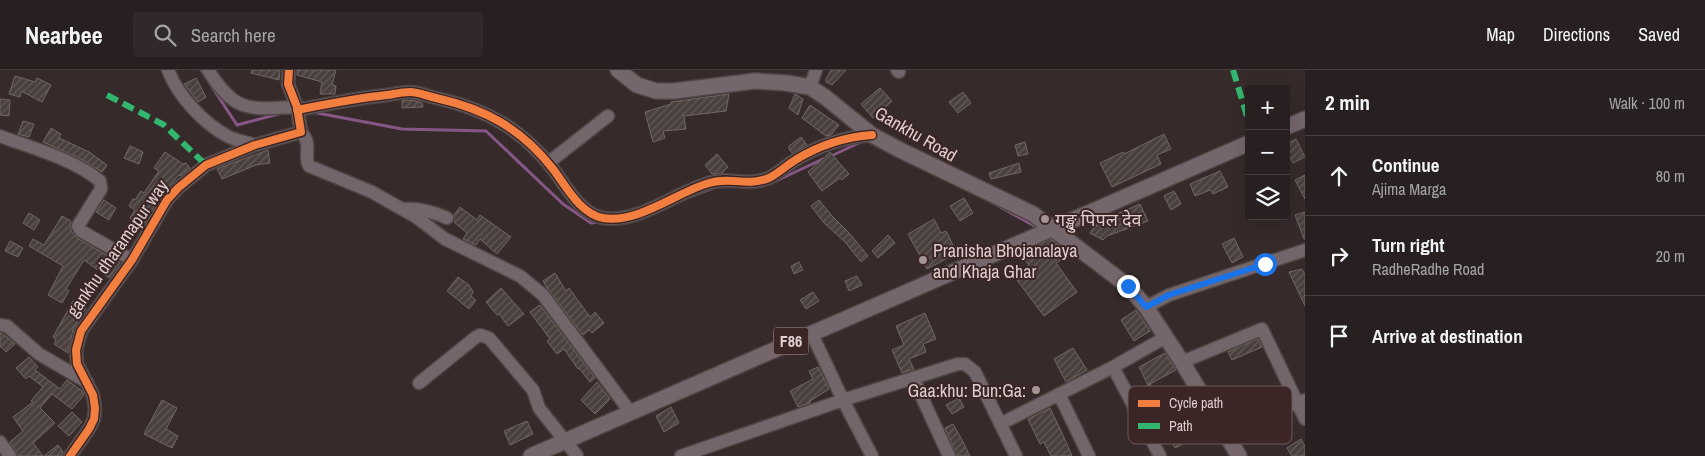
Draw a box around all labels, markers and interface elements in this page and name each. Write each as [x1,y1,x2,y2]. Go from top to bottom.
search box [133,12,483,57]
text: Nearbee [25,19,103,51]
icon: search [151,21,179,49]
text: Search here [191,22,276,48]
text: Map [1486,22,1515,47]
text: Directions [1543,22,1610,47]
text: Saved [1638,22,1680,47]
map controls [1245,85,1290,220]
button: + [1245,85,1290,130]
text: 2 min [1325,88,1370,117]
text: Walk · 100 m [1609,92,1685,114]
street label: Gankhu Road [870,100,962,168]
button: − [1245,130,1290,175]
text: Continue [1372,152,1440,178]
icon: ahead [1325,162,1353,190]
text: 80 m [1656,165,1685,187]
street label: gankhu dharamapur way [60,174,174,322]
button: layers [1245,175,1290,220]
text: Ajima Marga [1372,178,1446,200]
place label: गङ्खु पिपल देव [1055,207,1143,233]
marker: गङ्खु पिपल देव [1039,213,1051,225]
text: Turn right [1372,232,1444,258]
place label: Pranisha Bhojanalaya and Khaja Ghar [933,238,1077,284]
icon: right [1325,242,1353,270]
text: 20 m [1656,245,1685,267]
route start [1254,253,1277,276]
marker: Pranisha Bhojanalaya and Khaja Ghar [917,254,929,266]
text: RadheRadhe Road [1372,258,1484,280]
route end [1117,275,1140,298]
icon: arrive [1325,322,1353,350]
text: Arrive at destination [1372,323,1523,349]
road number: F86 [774,328,808,354]
place label: Gaa:khu: Bun:Ga: [908,378,1026,403]
marker: Gaa:khu: Bun:Ga: [1030,384,1042,396]
legend [1128,386,1292,444]
text: Cycle path [1169,394,1223,412]
text: Path [1169,417,1193,435]

